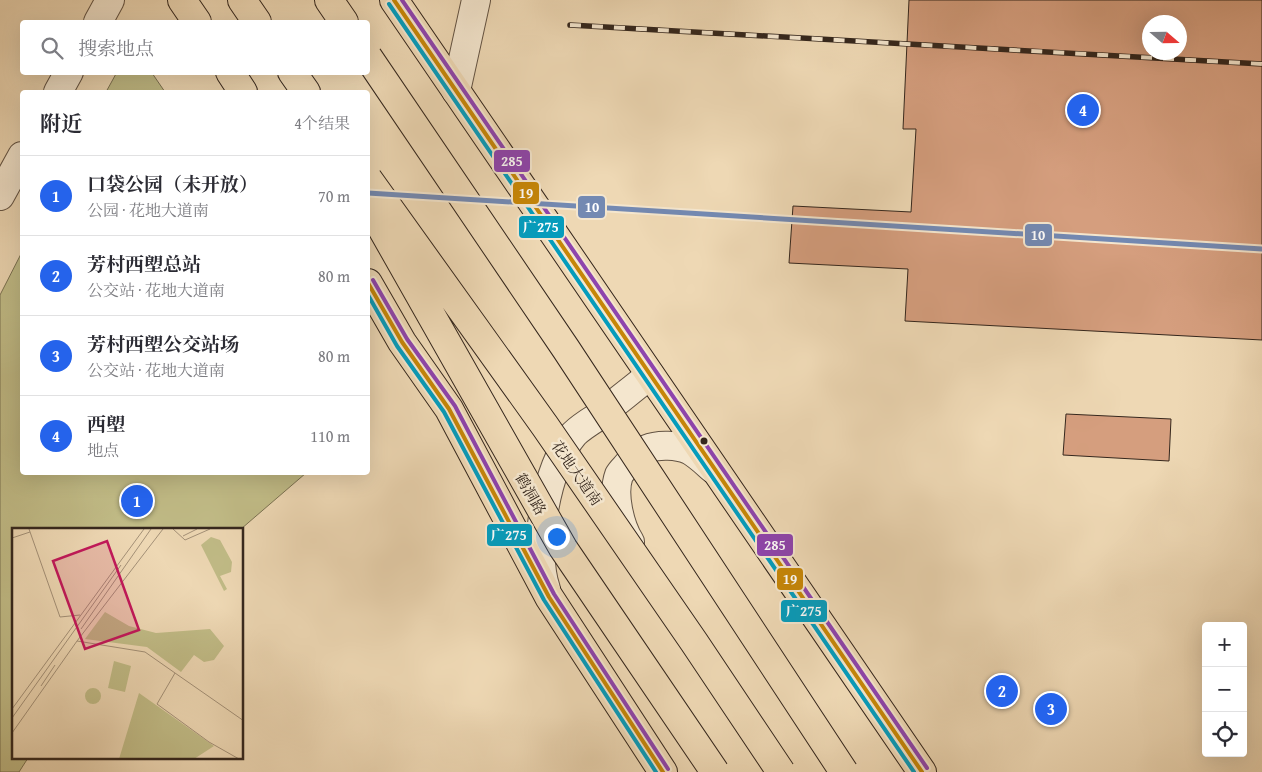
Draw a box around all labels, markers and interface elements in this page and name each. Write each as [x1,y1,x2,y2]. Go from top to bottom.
north arrow [1142,15,1187,60]
search box [20,20,370,75]
icon: search [38,34,66,62]
text: 搜索地点 [78,34,154,62]
pin: 4 [1067,91,1099,129]
text: 附近 [40,108,82,139]
text: 4个结果 [294,111,350,135]
line badge: 285 [493,149,531,173]
text: 285 [501,151,523,171]
text: 口袋公园（未开放） [87,170,258,198]
line badge: 19 [512,181,540,205]
text: 19 [519,183,533,203]
text: 1 [52,184,60,208]
text: 70 m [318,184,350,208]
line badge: 10 [577,195,606,219]
text: 10 [585,197,599,217]
text: 公园 · 花地大道南 [87,198,209,222]
line badge: 广275 [518,215,565,239]
text: 广275 [523,217,559,237]
line badge: 10 [1024,223,1053,247]
text: 10 [1031,225,1045,245]
text: 芳村西塱总站 [87,250,201,278]
text: 2 [52,264,60,288]
text: 80 m [318,264,350,288]
text: 公交站 · 花地大道南 [87,278,225,302]
text: 芳村西塱公交站场 [87,330,239,358]
text: 3 [52,344,60,368]
text: 80 m [318,344,350,368]
text: 公交站 · 花地大道南 [87,358,225,382]
text: 西塱 [87,410,125,438]
text: 4 [52,424,60,448]
text: 110 m [310,424,350,448]
street label: 花地大道南 [547,436,607,510]
unlabelled marker [699,436,709,446]
text: 地点 [87,438,119,462]
street label: 鹤洞路 [511,469,551,519]
pin: 1 [121,482,153,520]
line badge: 广275 [486,523,533,547]
your location [544,524,570,550]
text: 广275 [491,525,527,545]
inset map [12,528,244,760]
line badge: 285 [756,533,794,557]
text: 285 [764,535,786,555]
line badge: 19 [776,567,804,591]
text: 19 [783,569,797,589]
line badge: 广275 [780,599,828,623]
text: 广275 [786,601,822,621]
map controls [1202,622,1247,757]
button: + [1202,622,1247,667]
button: − [1202,667,1247,712]
pin: 2 [986,672,1018,710]
pin: 3 [1035,690,1067,728]
button: locate [1202,712,1247,757]

